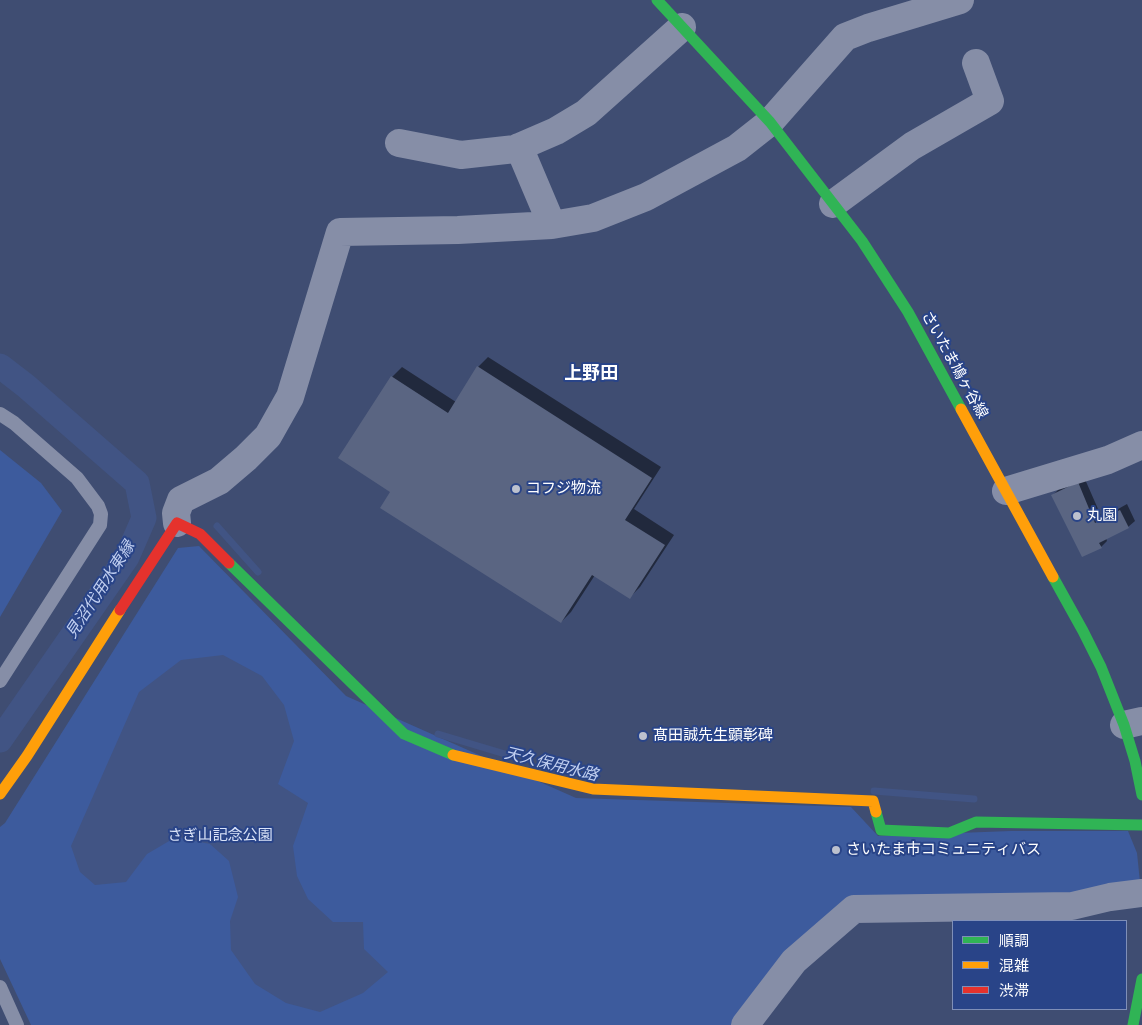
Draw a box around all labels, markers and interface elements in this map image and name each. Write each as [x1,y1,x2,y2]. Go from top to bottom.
street label: さいたま鳩ヶ谷線 [917,308,991,422]
district label: 上野田 [564,363,618,385]
place label: コフジ物流 [526,480,601,498]
marker: コフジ物流 [510,483,522,495]
place label: 丸園 [1087,507,1117,525]
marker: 丸園 [1071,510,1083,522]
water label: 見沼代用水東縁 [62,538,140,642]
place label: 髙田誠先生顕彰碑 [653,727,773,745]
marker: 髙田誠先生顕彰碑 [637,730,649,742]
water label: 天久保用水路 [502,744,600,786]
park label: さぎ山記念公園 [168,827,272,845]
place label: さいたま市コミュニティバス [846,841,1041,859]
marker: さいたま市コミュニティバス [830,844,842,856]
legend [952,920,1127,1010]
text: 順調 [999,931,1029,951]
text: 混雑 [999,956,1029,976]
text: 渋滞 [999,981,1029,1001]

